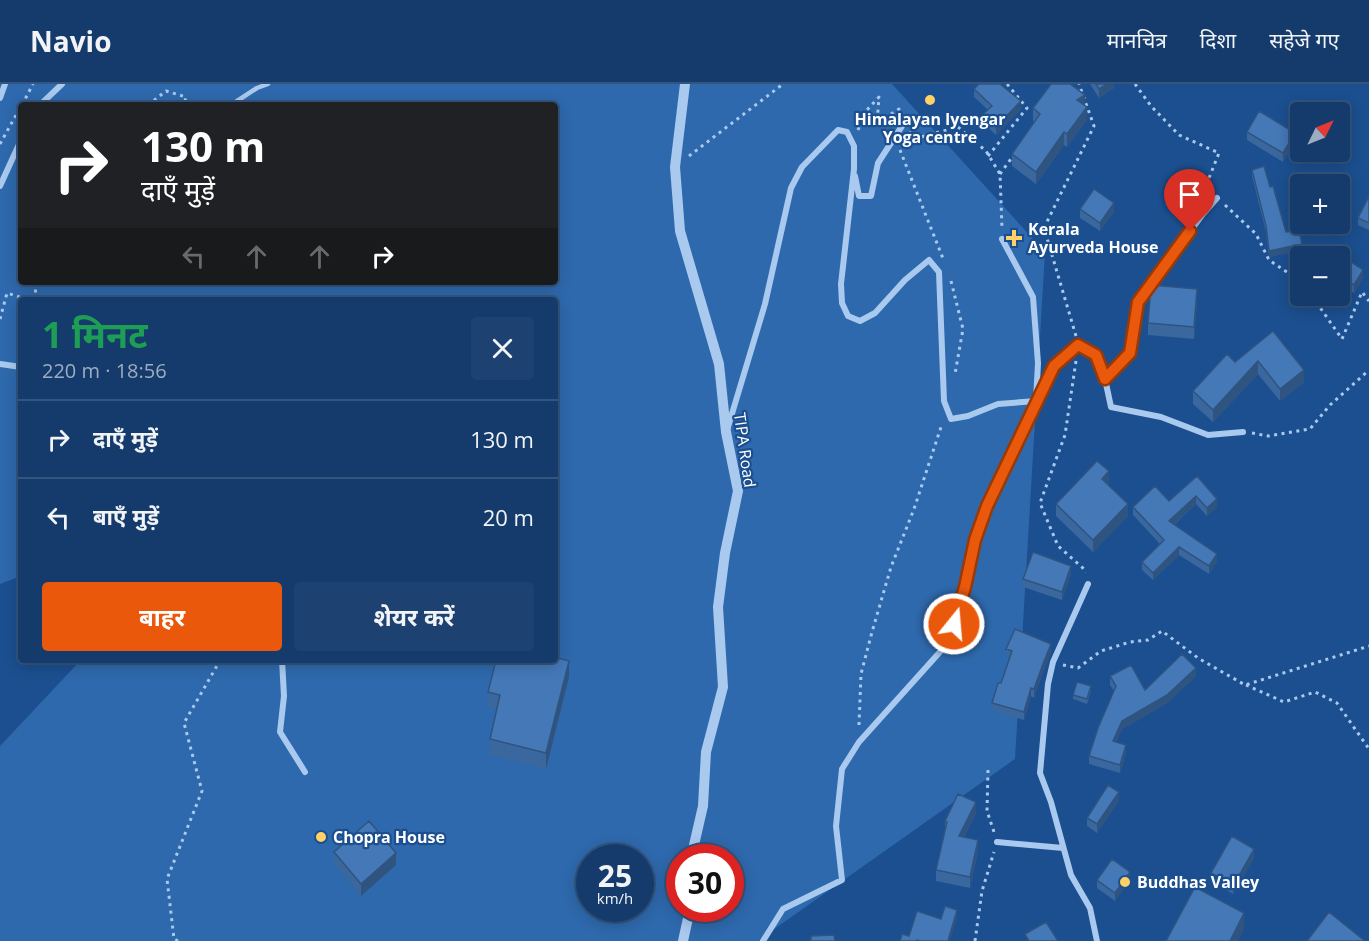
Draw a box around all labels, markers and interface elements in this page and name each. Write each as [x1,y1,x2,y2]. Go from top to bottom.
text: Navio [30,22,111,60]
text: मानचित्र [1107,26,1167,54]
text: दिशा [1200,26,1236,54]
text: सहेजे गए [1269,26,1339,54]
marker: Himalayan Iyengar Yoga centre [923,93,937,107]
north arrow [1290,102,1350,162]
map controls [1290,102,1350,306]
place label: Himalayan Iyengar Yoga centre [855,108,1005,148]
text: 130 m [141,117,265,174]
icon: right [42,126,120,204]
pin [1164,169,1215,231]
text: दाएँ मुड़ें [141,171,215,208]
button: + [1290,174,1350,234]
icon: arrive [1173,178,1206,211]
place label: Kerala Ayurveda House [1028,218,1159,258]
marker: Kerala Ayurveda House [1005,229,1023,247]
icon: left [177,240,210,273]
icon: ahead [240,240,273,273]
icon: ahead [303,240,336,273]
icon: right [366,240,399,273]
button: − [1290,246,1350,306]
text: 1 मिनट [42,310,148,359]
button: close [471,317,534,380]
text: 220 m · 18:56 [42,357,167,384]
street label: TIPA Road [729,411,761,489]
icon: right [42,423,75,456]
text: दाएँ मुड़ें [93,423,158,453]
text: 130 m [470,424,534,454]
icon: left [42,501,75,534]
text: बाएँ मुड़ें [93,501,159,531]
text: 20 m [483,502,534,532]
button: बाहर [42,582,282,651]
button: शेयर करें [294,582,534,651]
position arrow [922,592,986,656]
place label: Chopra House [333,826,445,848]
marker: Chopra House [314,830,328,844]
speed limit sign: 30 [666,844,744,922]
text: 25 [598,855,632,896]
place label: Buddhas Valley [1137,871,1260,893]
marker: Buddhas Valley [1118,875,1132,889]
text: km/h [597,888,633,908]

